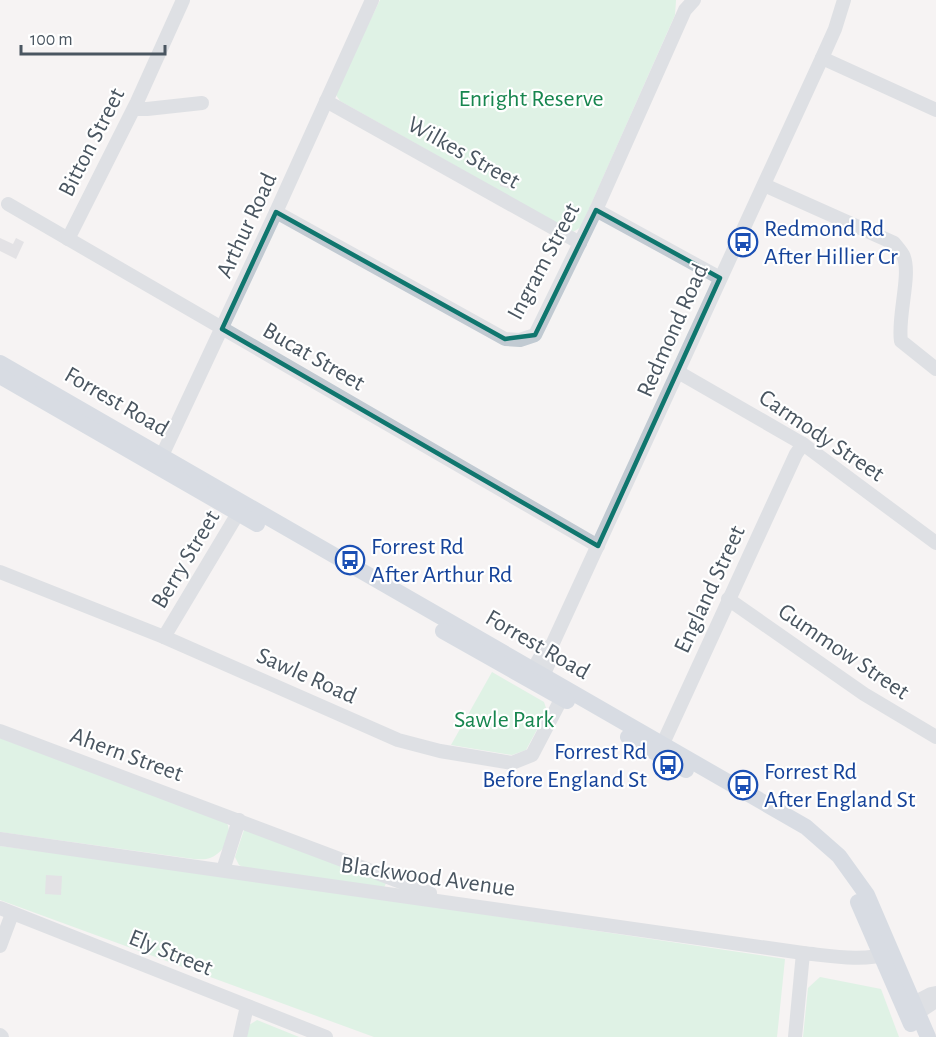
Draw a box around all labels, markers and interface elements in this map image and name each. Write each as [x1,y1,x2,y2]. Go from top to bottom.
scale bar [21,18,165,56]
text: 100 m [30,31,73,49]
street label: Bitton Street [54,84,130,200]
park label: Enright Reserve [458,87,604,111]
street label: Wilkes Street [403,112,524,194]
street label: Arthur Road [212,169,282,282]
street label: Ingram Street [503,199,585,324]
place label: Redmond Rd After Hillier Cr [764,217,898,269]
bus stop icon: Redmond Rd After Hillier Cr [727,226,759,258]
street label: Redmond Road [633,260,713,401]
street label: Bucat Street [258,318,369,396]
street label: Forrest Road [60,363,173,441]
street label: Carmody Street [755,385,889,487]
street label: Berry Street [147,506,225,613]
street label: England Street [670,522,750,657]
place label: Forrest Rd After Arthur Rd [371,535,513,587]
bus stop icon: Forrest Rd After Arthur Rd [334,544,366,576]
street label: Gummow Street [774,599,914,705]
street label: Forrest Road [481,606,594,684]
street label: Sawle Road [253,643,360,709]
park label: Sawle Park [454,708,554,732]
street label: Ahern Street [67,723,187,787]
place label: Forrest Rd Before England St [482,740,647,792]
bus stop icon: Forrest Rd Before England St [652,749,684,781]
place label: Forrest Rd After England St [764,760,916,812]
bus stop icon: Forrest Rd After England St [727,769,759,801]
street label: Blackwood Avenue [339,853,517,901]
street label: Ely Street [125,925,216,981]

